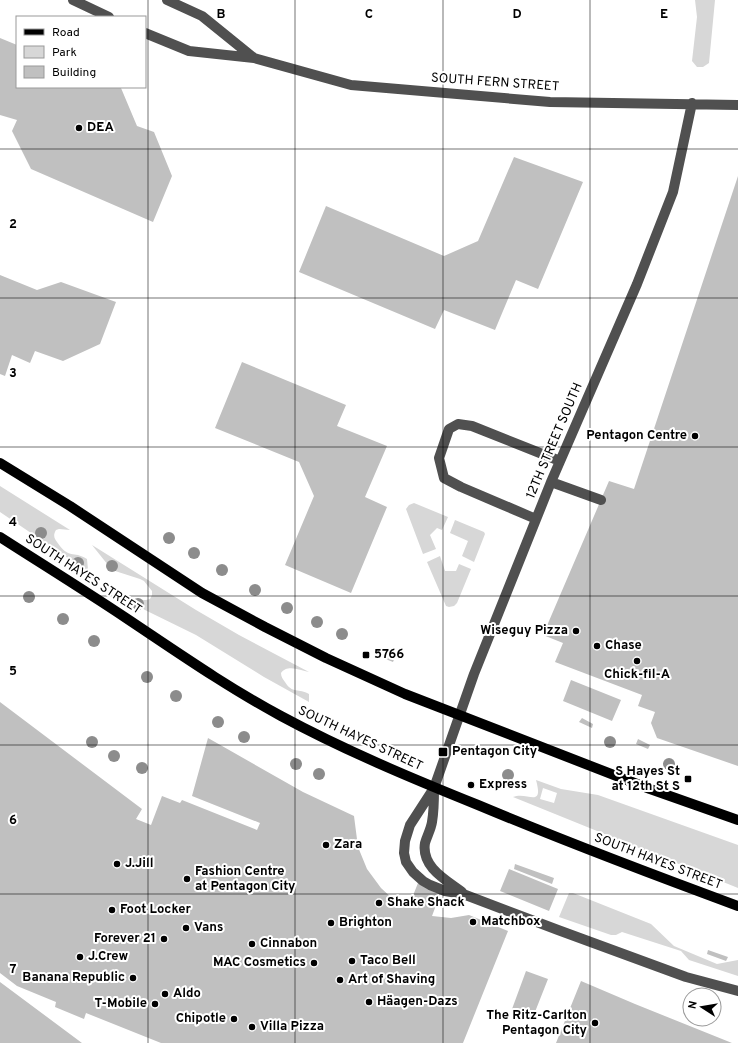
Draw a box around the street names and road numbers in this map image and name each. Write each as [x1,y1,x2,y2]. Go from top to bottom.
street label: SOUTH FERN STREET [430,71,560,95]
street label: 12TH STREET SOUTH [523,381,587,501]
street label: SOUTH HAYES STREET [22,531,144,619]
street label: SOUTH HAYES STREET [295,703,425,775]
street label: SOUTH HAYES STREET [592,830,724,894]

